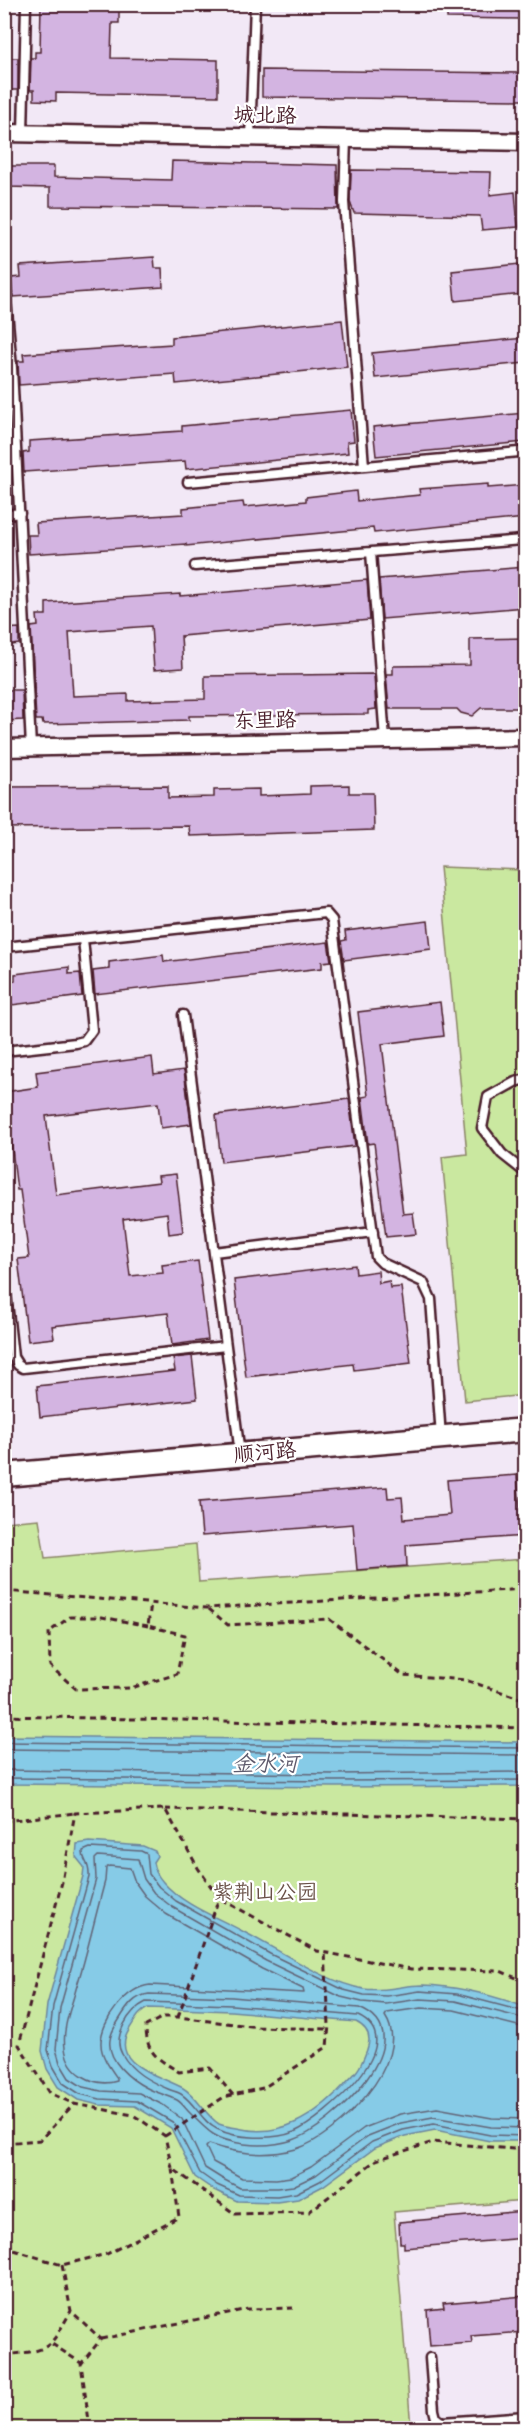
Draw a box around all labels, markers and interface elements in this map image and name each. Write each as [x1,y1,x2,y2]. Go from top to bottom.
street label: 城北路 [233,100,297,129]
street label: 东里路 [233,705,297,734]
street label: 顺河路 [232,1435,298,1468]
water label: 金水河 [232,1749,301,1777]
park label: 紫荆山公园 [213,1878,318,1905]

